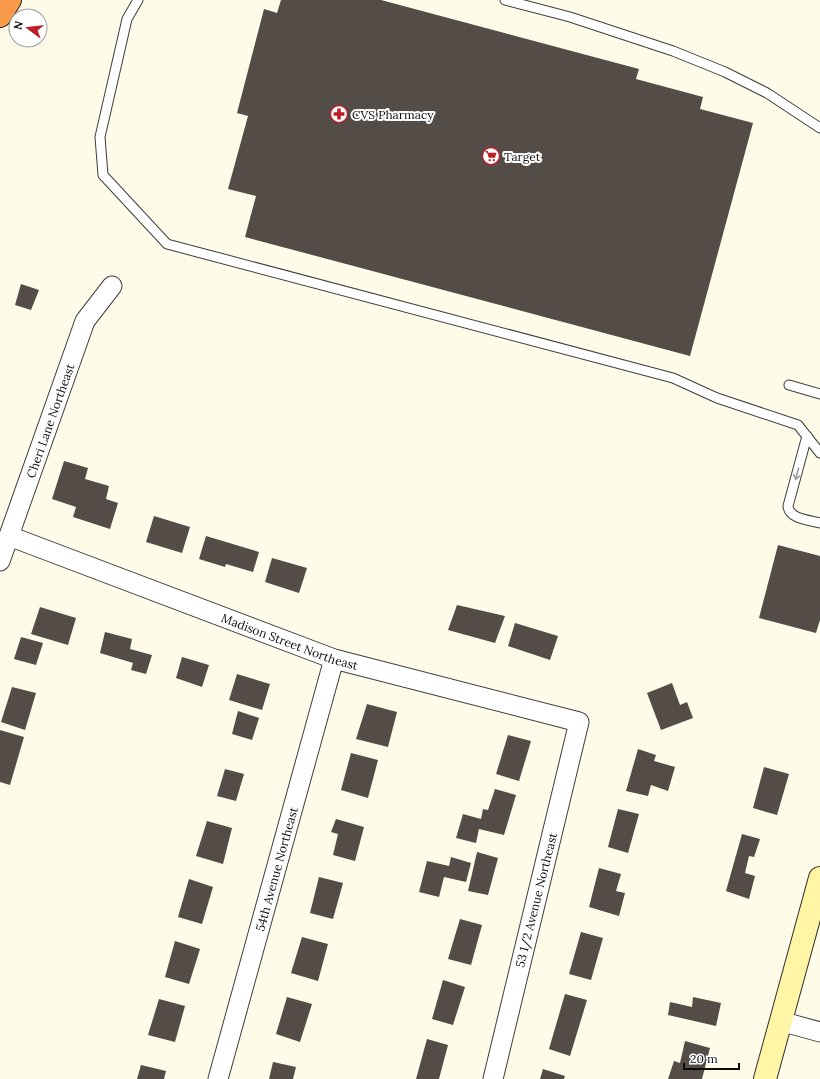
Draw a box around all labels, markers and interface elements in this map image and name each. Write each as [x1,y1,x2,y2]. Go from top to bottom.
north arrow [8,8,48,48]
text: N [10,19,26,31]
pharmacy icon: CVS Pharmacy [329,104,349,124]
place label: CVS Pharmacy [352,107,434,122]
supermarket icon: Target [481,146,501,166]
place label: Target [504,149,541,164]
street label: Cheri Lane Northeast [23,361,77,480]
one-way arrow [792,467,800,480]
street label: Madison Street Northeast [219,610,360,672]
street label: 54th Avenue Northeast [252,805,300,933]
street label: 53 1/2 Avenue Northeast [512,831,561,969]
scale bar [684,1045,739,1071]
text: 20 m [690,1051,718,1066]

